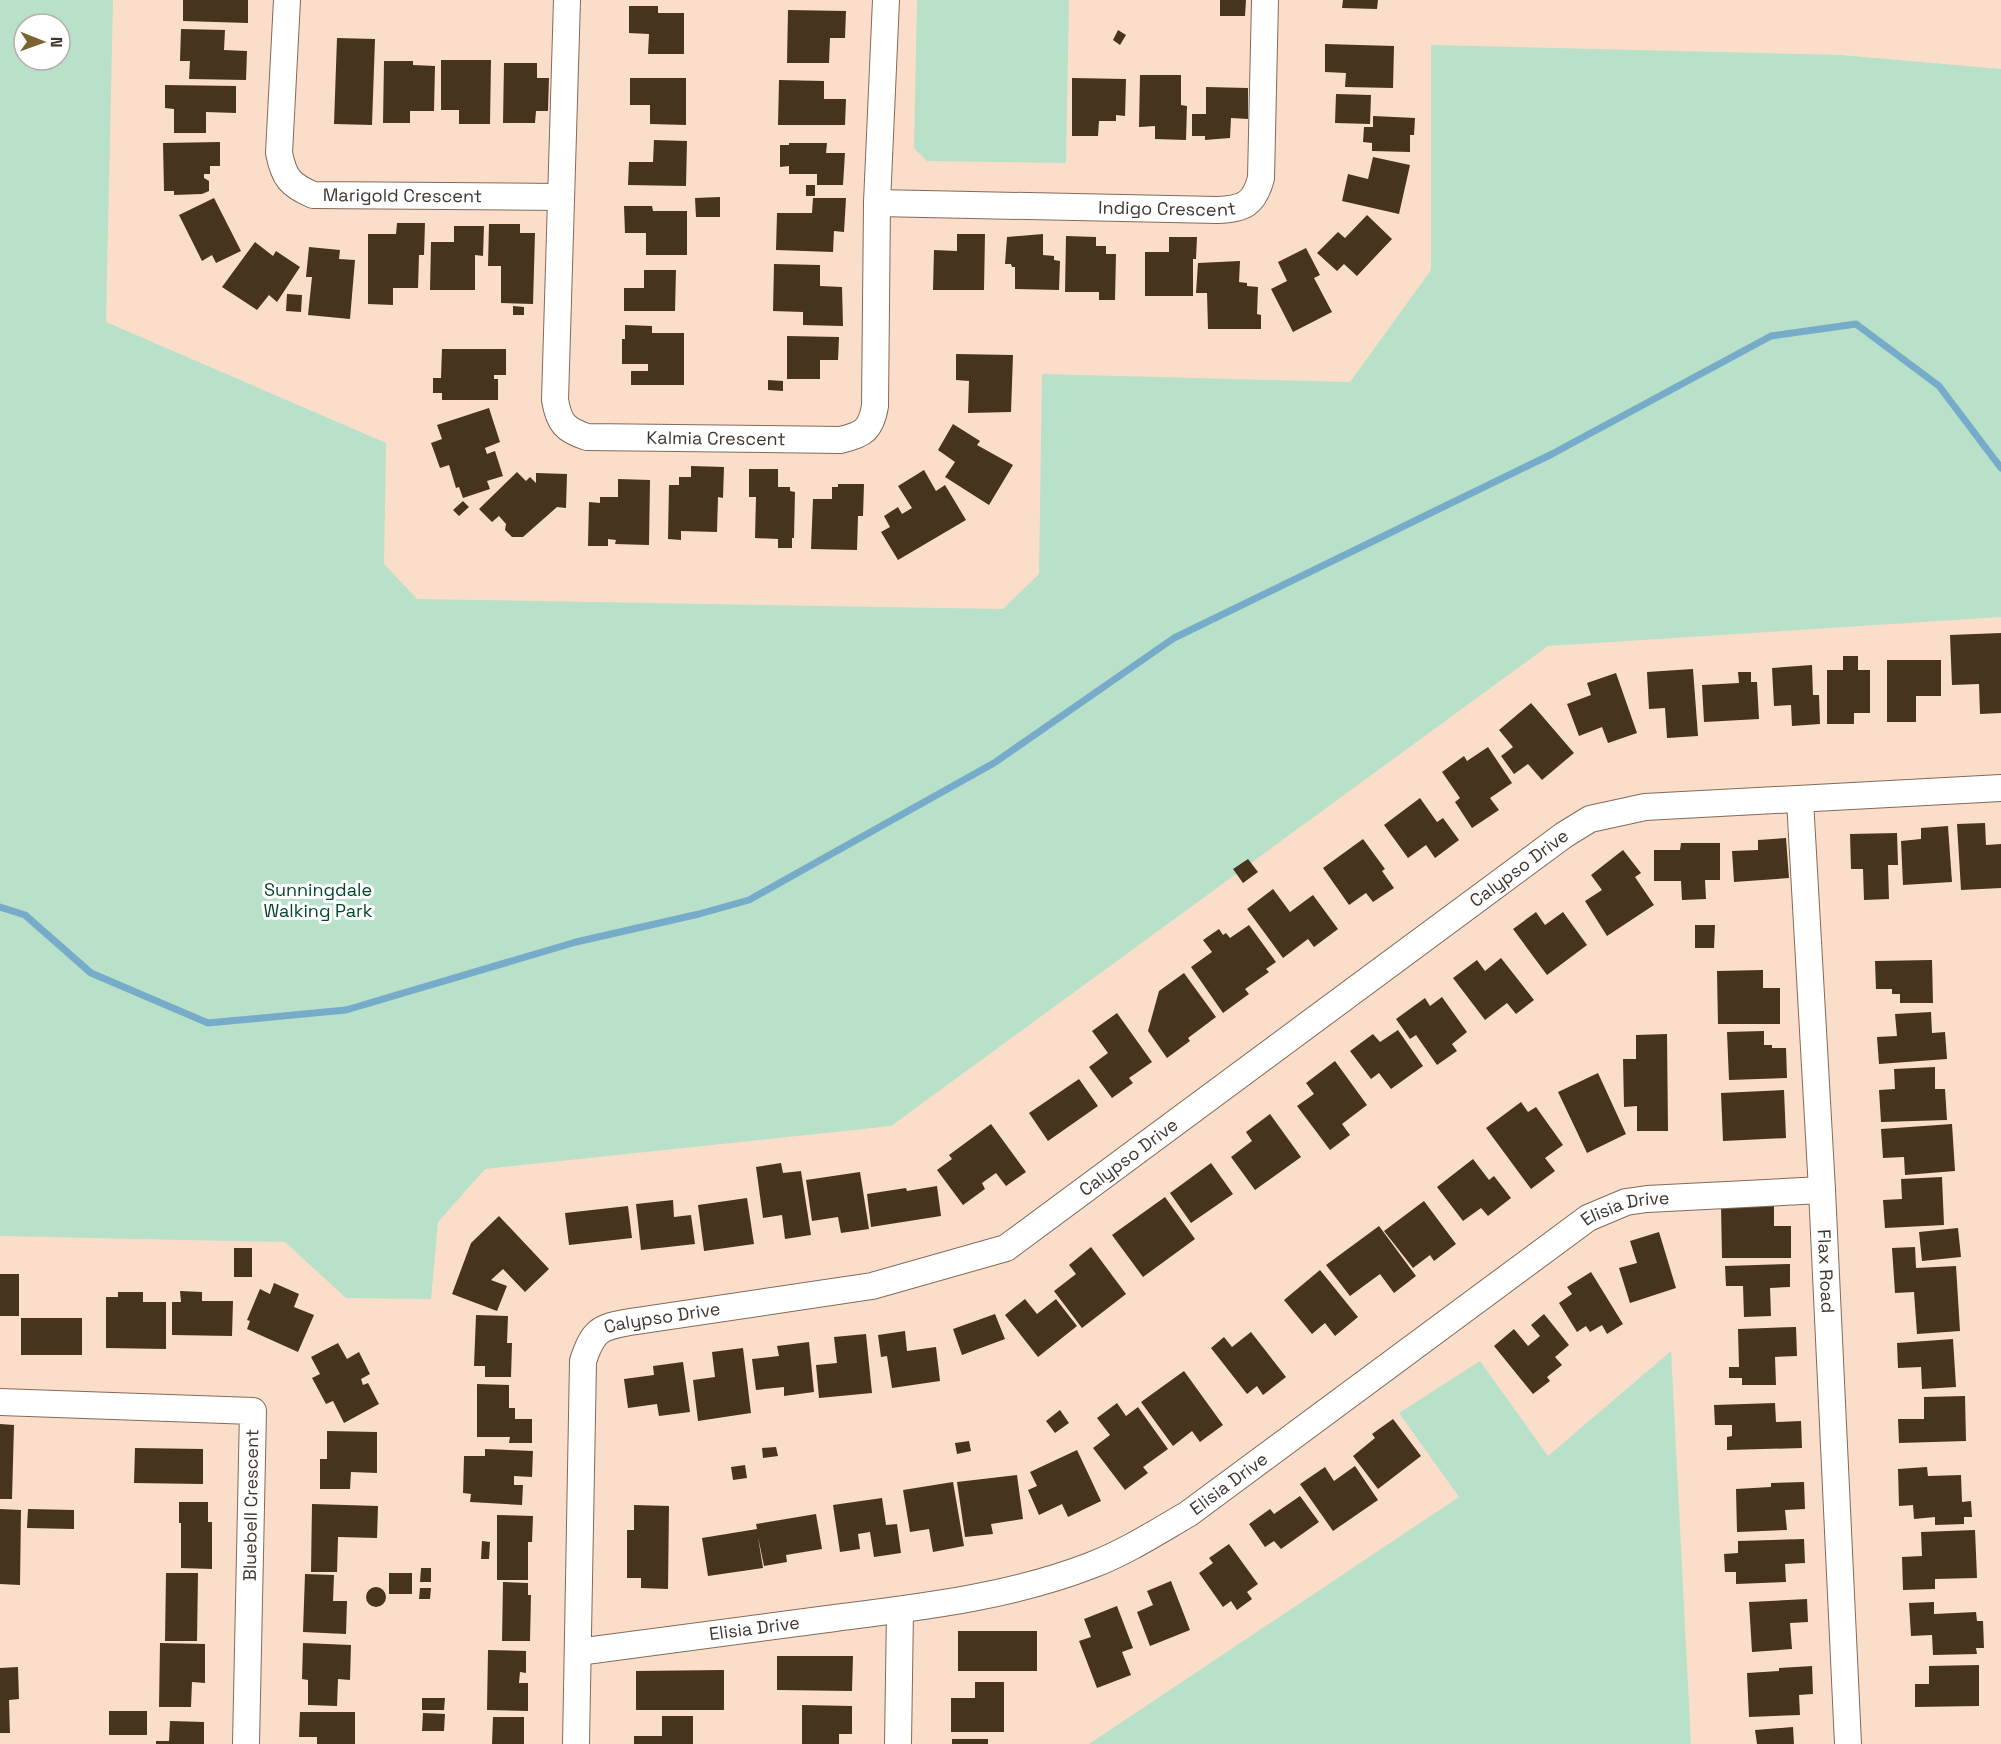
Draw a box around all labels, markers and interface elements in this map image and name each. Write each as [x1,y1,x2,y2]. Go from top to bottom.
north arrow [12,12,72,72]
text: N [46,37,67,48]
street label: Marigold Crescent [323,183,482,207]
street label: Indigo Crescent [1098,196,1237,221]
street label: Kalmia Crescent [646,426,786,450]
street label: Calypso Drive [1465,824,1573,912]
park label: Sunningdale Walking Park [263,878,373,922]
street label: Calypso Drive [1074,1113,1182,1201]
street label: Elisia Drive [1576,1186,1670,1231]
street label: Flax Road [1813,1229,1840,1314]
street label: Calypso Drive [601,1297,722,1339]
street label: Bluebell Crescent [238,1429,263,1581]
street label: Elisia Drive [1185,1447,1272,1520]
street label: Elisia Drive [708,1611,801,1645]

